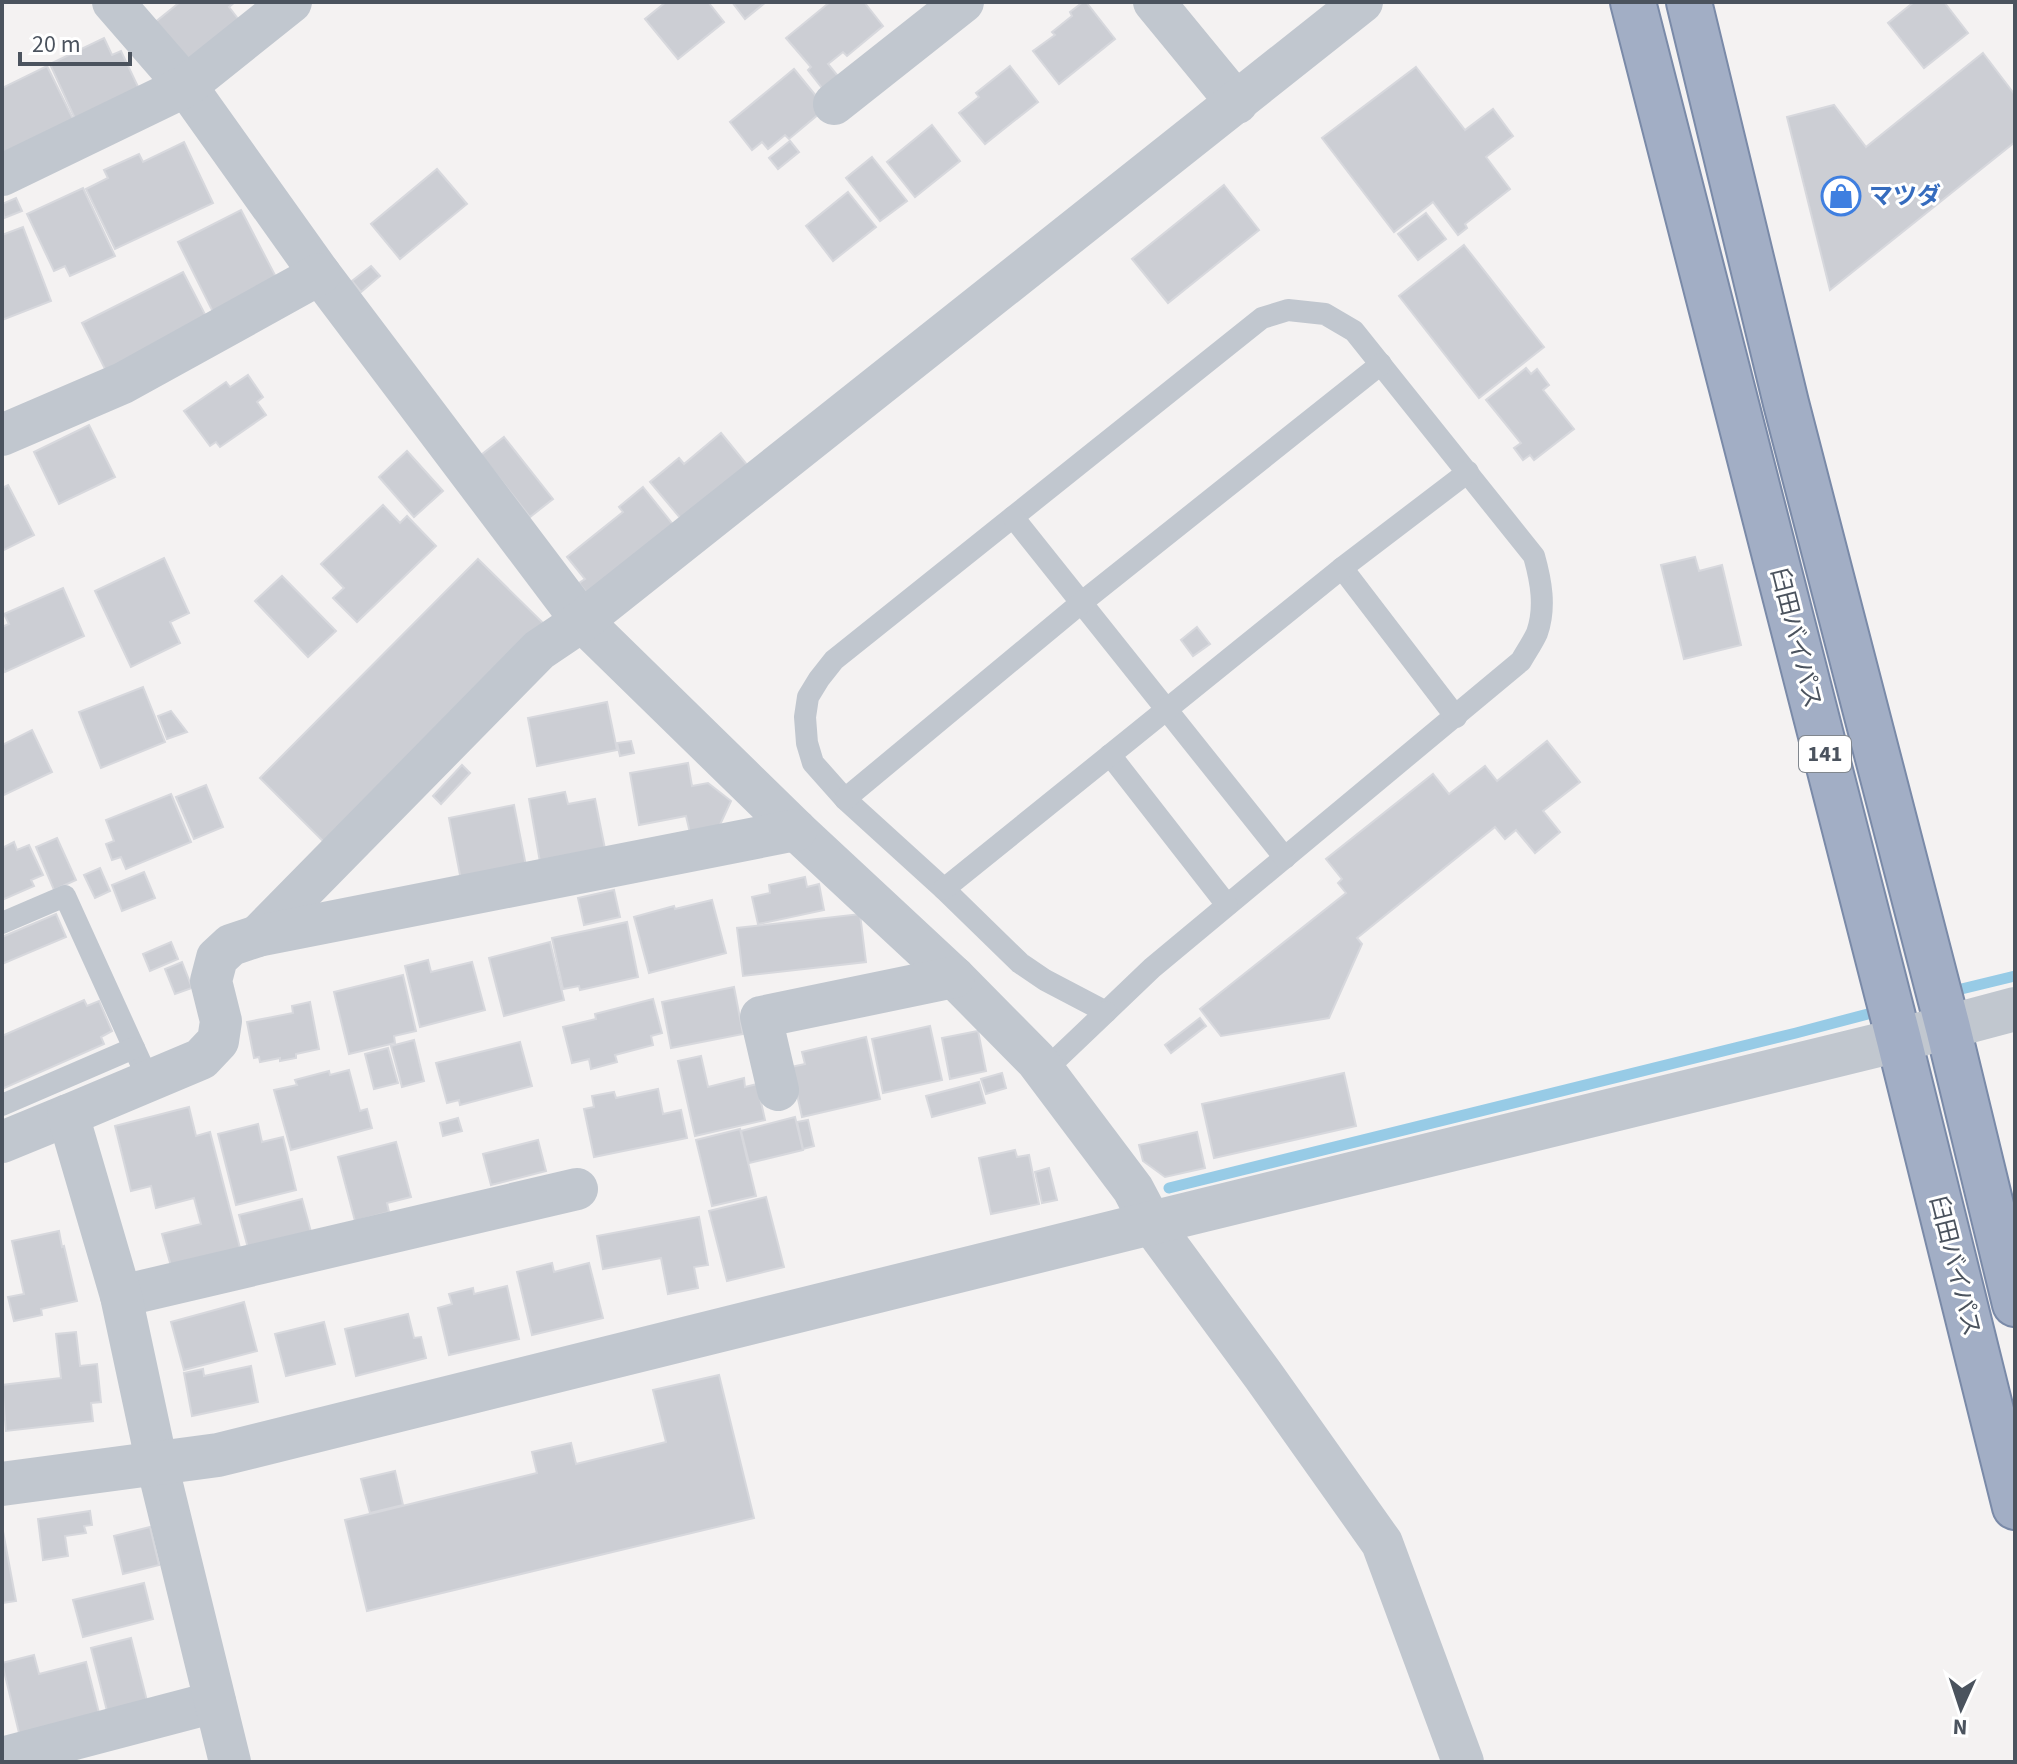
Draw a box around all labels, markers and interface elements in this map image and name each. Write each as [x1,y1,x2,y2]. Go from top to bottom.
scale bar [20,16,130,66]
text: 20 m [32,27,81,62]
shop icon: マツダ [1820,175,1862,217]
place label: マツダ [1869,179,1941,214]
street label: 臼田バイパス [1762,564,1830,712]
road number: 141 [1799,736,1851,772]
street label: 臼田バイパス [1921,1192,1989,1340]
north arrow [1921,1668,2001,1748]
text: N [1952,1711,1968,1743]

